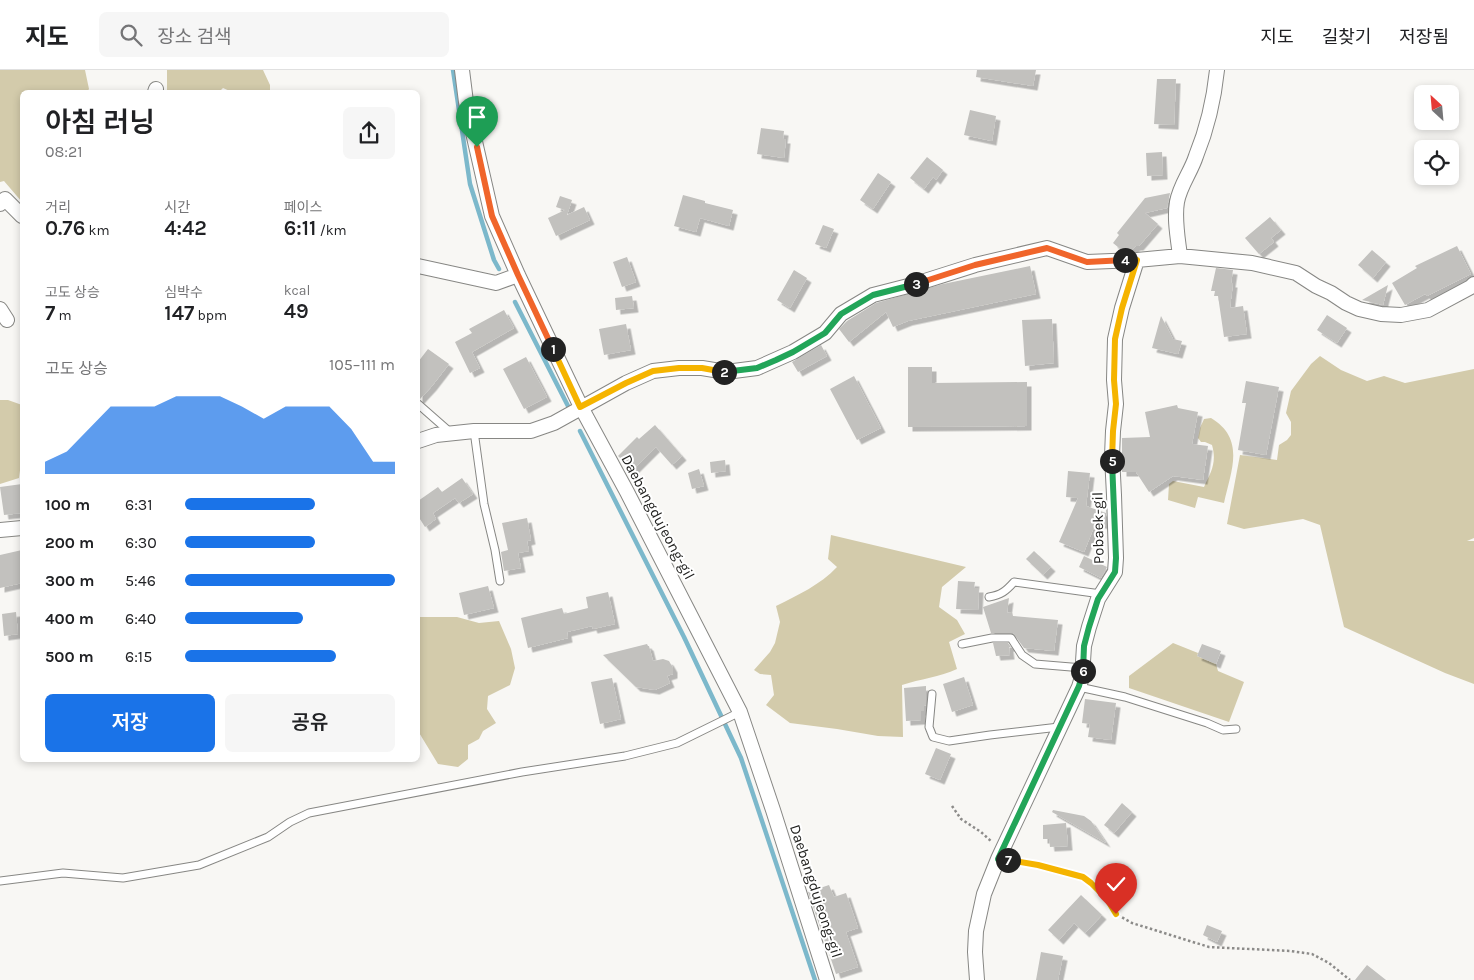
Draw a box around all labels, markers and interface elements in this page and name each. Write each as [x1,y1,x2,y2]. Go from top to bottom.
search box [99,12,449,57]
icon: search [117,21,145,49]
text: 지도 [25,23,69,51]
text: 장소 검색 [157,26,232,48]
text: 지도 [1261,26,1294,48]
text: 길찾기 [1322,26,1371,48]
text: 저장됨 [1399,26,1449,48]
north arrow [1414,85,1459,130]
map controls [1414,85,1459,185]
pin [456,96,498,147]
icon: arrive [463,103,491,131]
text: 아침 러닝 [45,106,155,139]
button: share [343,107,395,159]
button: locate [1414,140,1459,185]
text: 08:21 [45,142,83,161]
text: 거리 [45,199,71,216]
text: 시간 [164,199,190,216]
text: 페이스 [284,199,322,216]
text: 0.76 [45,216,85,240]
text: 4:42 [164,216,207,240]
text: 6:11 [284,216,316,240]
text: km [85,222,110,239]
text: /km [316,222,347,239]
pin: 4 [1112,248,1138,272]
text: 4 [1121,252,1130,269]
pin: 3 [904,272,928,296]
text: 3 [912,276,921,293]
text: kcal [284,282,310,299]
text: 고도 상승 [45,284,100,301]
text: 심박수 [164,284,203,301]
text: 49 [284,299,309,323]
text: 7 [45,301,55,325]
text: 147 [164,301,194,325]
text: m [55,307,72,324]
text: bpm [194,307,227,324]
pin: 1 [540,336,566,362]
text: 1 [551,341,556,358]
text: 105–111 m [329,355,395,374]
text: 고도 상승 [45,359,108,378]
pin: 2 [712,360,736,384]
text: 2 [720,364,729,381]
pin: 5 [1100,448,1124,474]
street label: Daebangdujeong-gil [617,451,699,583]
text: 5 [1108,453,1117,470]
street label: Pobaek-gil [1088,492,1108,564]
text: 100 m [45,495,90,514]
text: 6:31 [125,495,153,514]
text: 200 m [45,533,94,552]
text: 6:30 [125,533,157,552]
text: 300 m [45,571,94,590]
text: 5:46 [125,571,156,590]
text: 400 m [45,609,94,628]
text: 6:40 [125,609,156,628]
text: 500 m [45,647,94,666]
text: 6:15 [125,647,152,666]
pin: 6 [1070,658,1096,684]
text: 6 [1079,663,1088,680]
button: 저장 [45,694,215,752]
button: 공유 [225,694,395,752]
street label: Daebangdujeong-gil [786,822,846,960]
pin: 7 [996,848,1020,872]
text: 7 [1005,852,1012,869]
pin [1095,863,1137,914]
icon: check [1102,870,1130,898]

